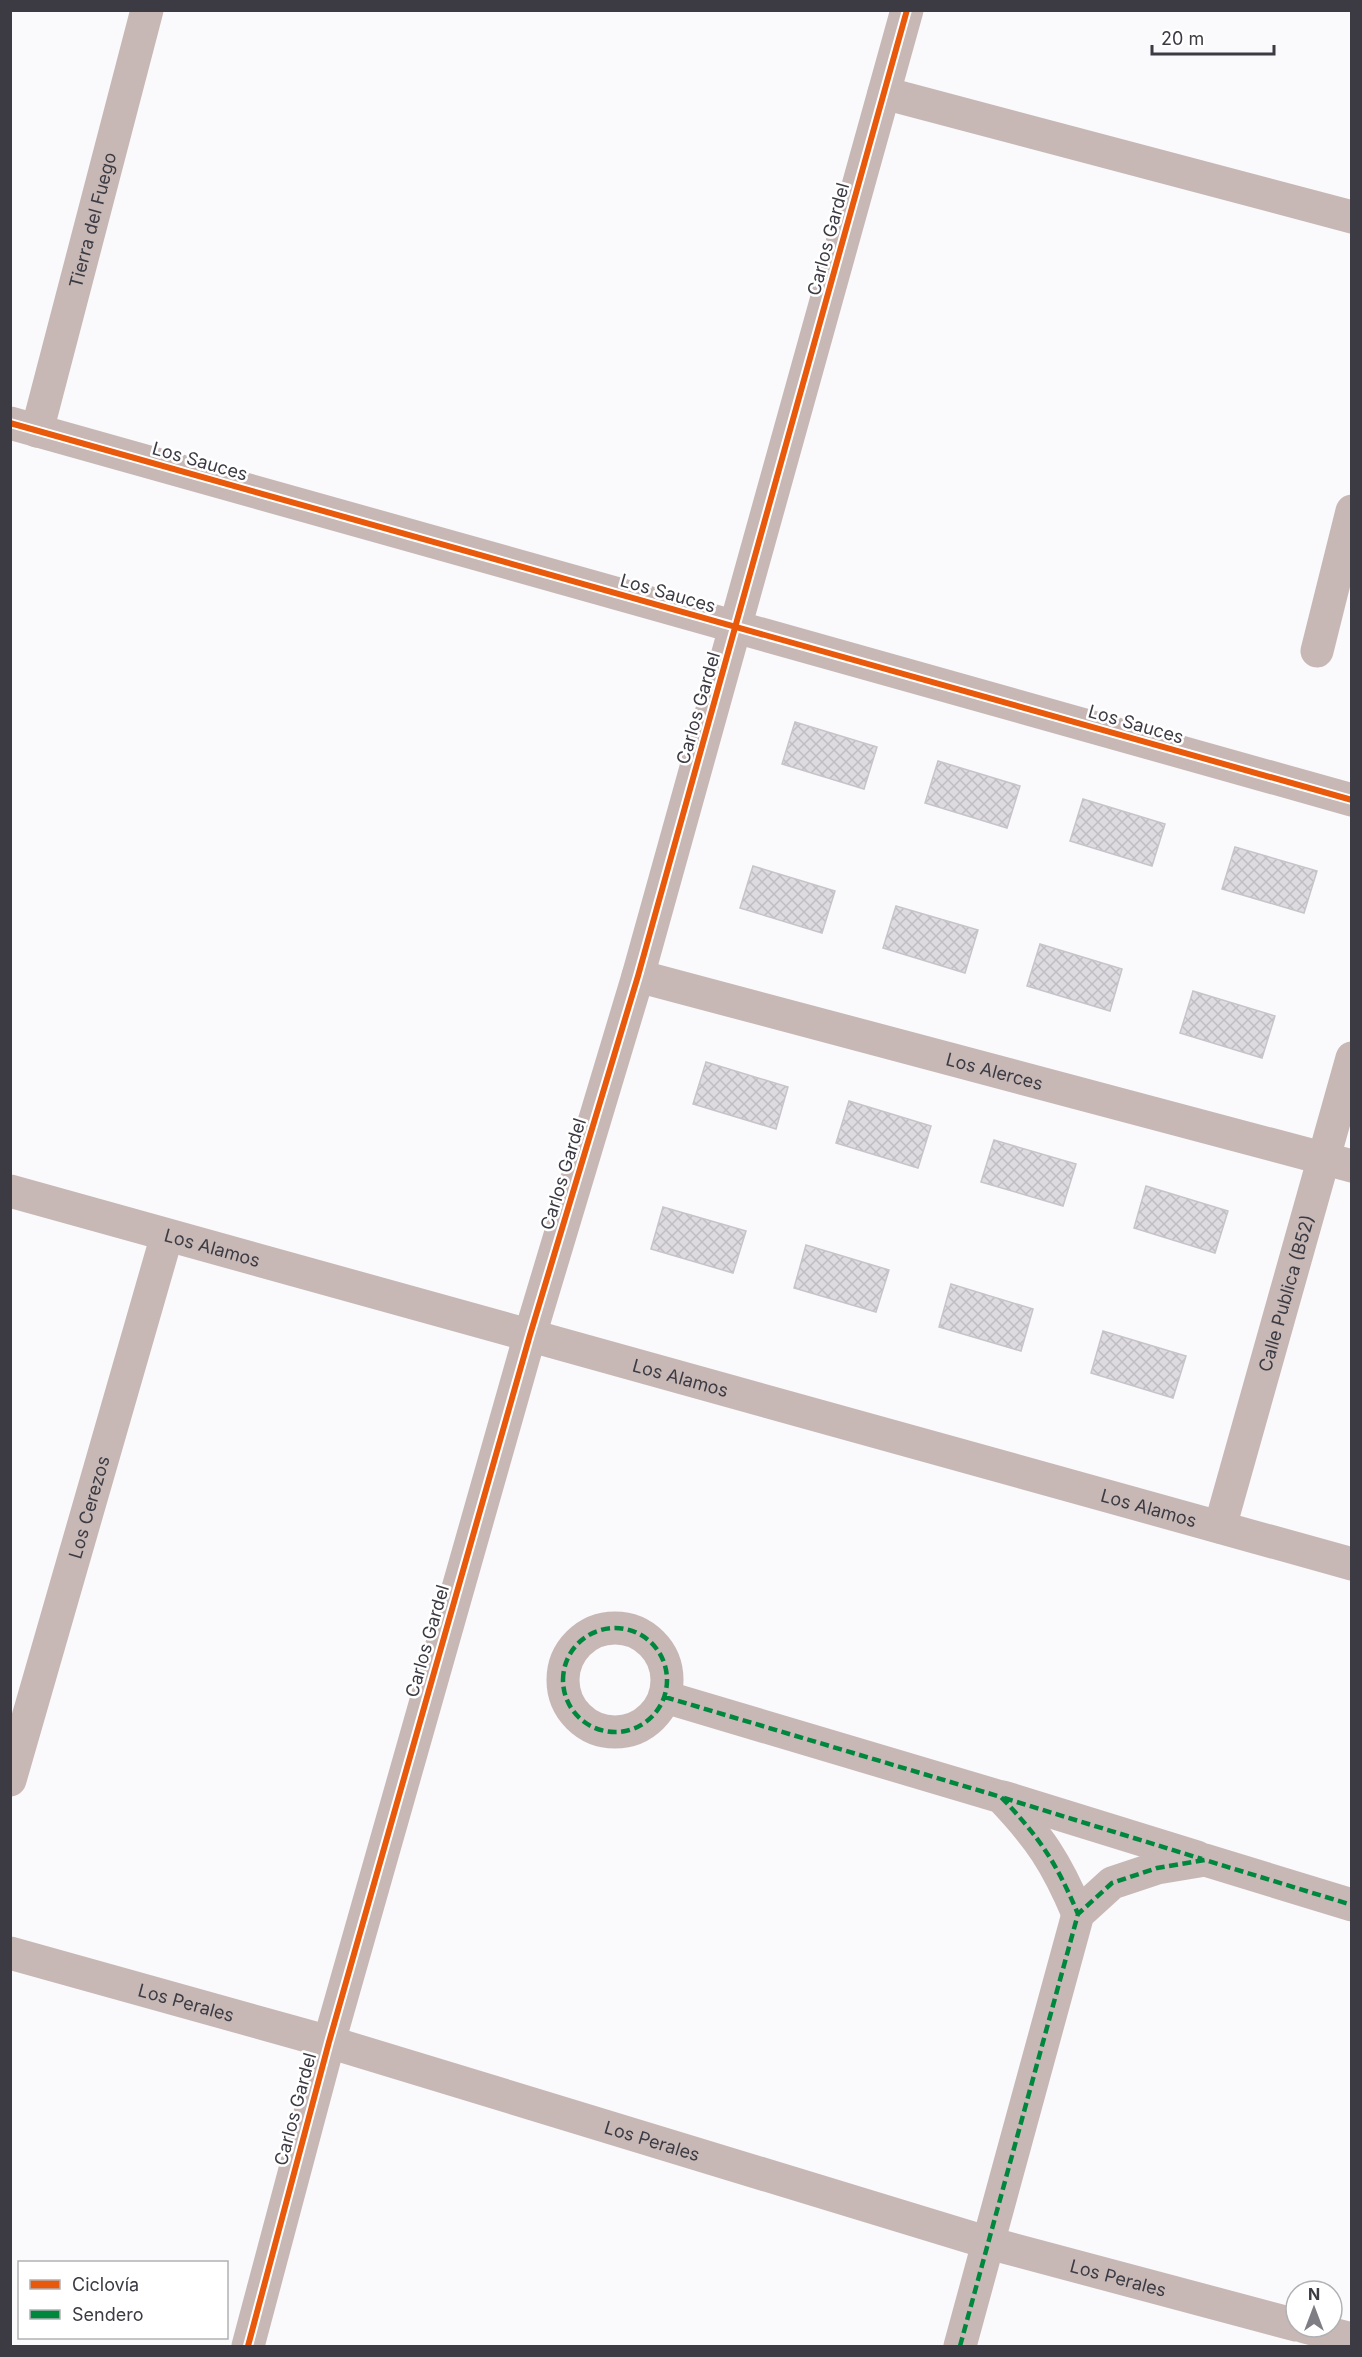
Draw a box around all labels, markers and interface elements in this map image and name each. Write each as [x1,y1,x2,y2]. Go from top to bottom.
scale bar [1152,18,1274,56]
text: 20 m [1161,28,1204,49]
street label: Tierra del Fuego [64,150,120,290]
street label: Carlos Gardel [803,180,853,298]
street label: Los Sauces [150,437,250,485]
street label: Los Sauces [618,569,718,617]
street label: Carlos Gardel [672,649,724,767]
street label: Los Sauces [1086,700,1186,748]
street label: Los Alerces [944,1048,1045,1094]
street label: Carlos Gardel [536,1116,590,1232]
street label: Calle Publica (B52) [1254,1212,1318,1374]
street label: Los Alamos [162,1224,263,1271]
street label: Los Alamos [630,1354,731,1401]
street label: Los Cerezos [64,1453,113,1561]
street label: Los Alamos [1099,1484,1199,1531]
street label: Carlos Gardel [401,1582,453,1700]
street label: Los Perales [136,1979,237,2026]
street label: Carlos Gardel [270,2050,320,2168]
street label: Los Perales [602,2116,702,2165]
street label: Los Perales [1068,2255,1169,2300]
legend [18,2261,228,2339]
text: Ciclovía [72,2274,139,2295]
north arrow [1284,2279,1344,2339]
text: N [1308,2284,1320,2304]
text: Sendero [72,2304,143,2325]

